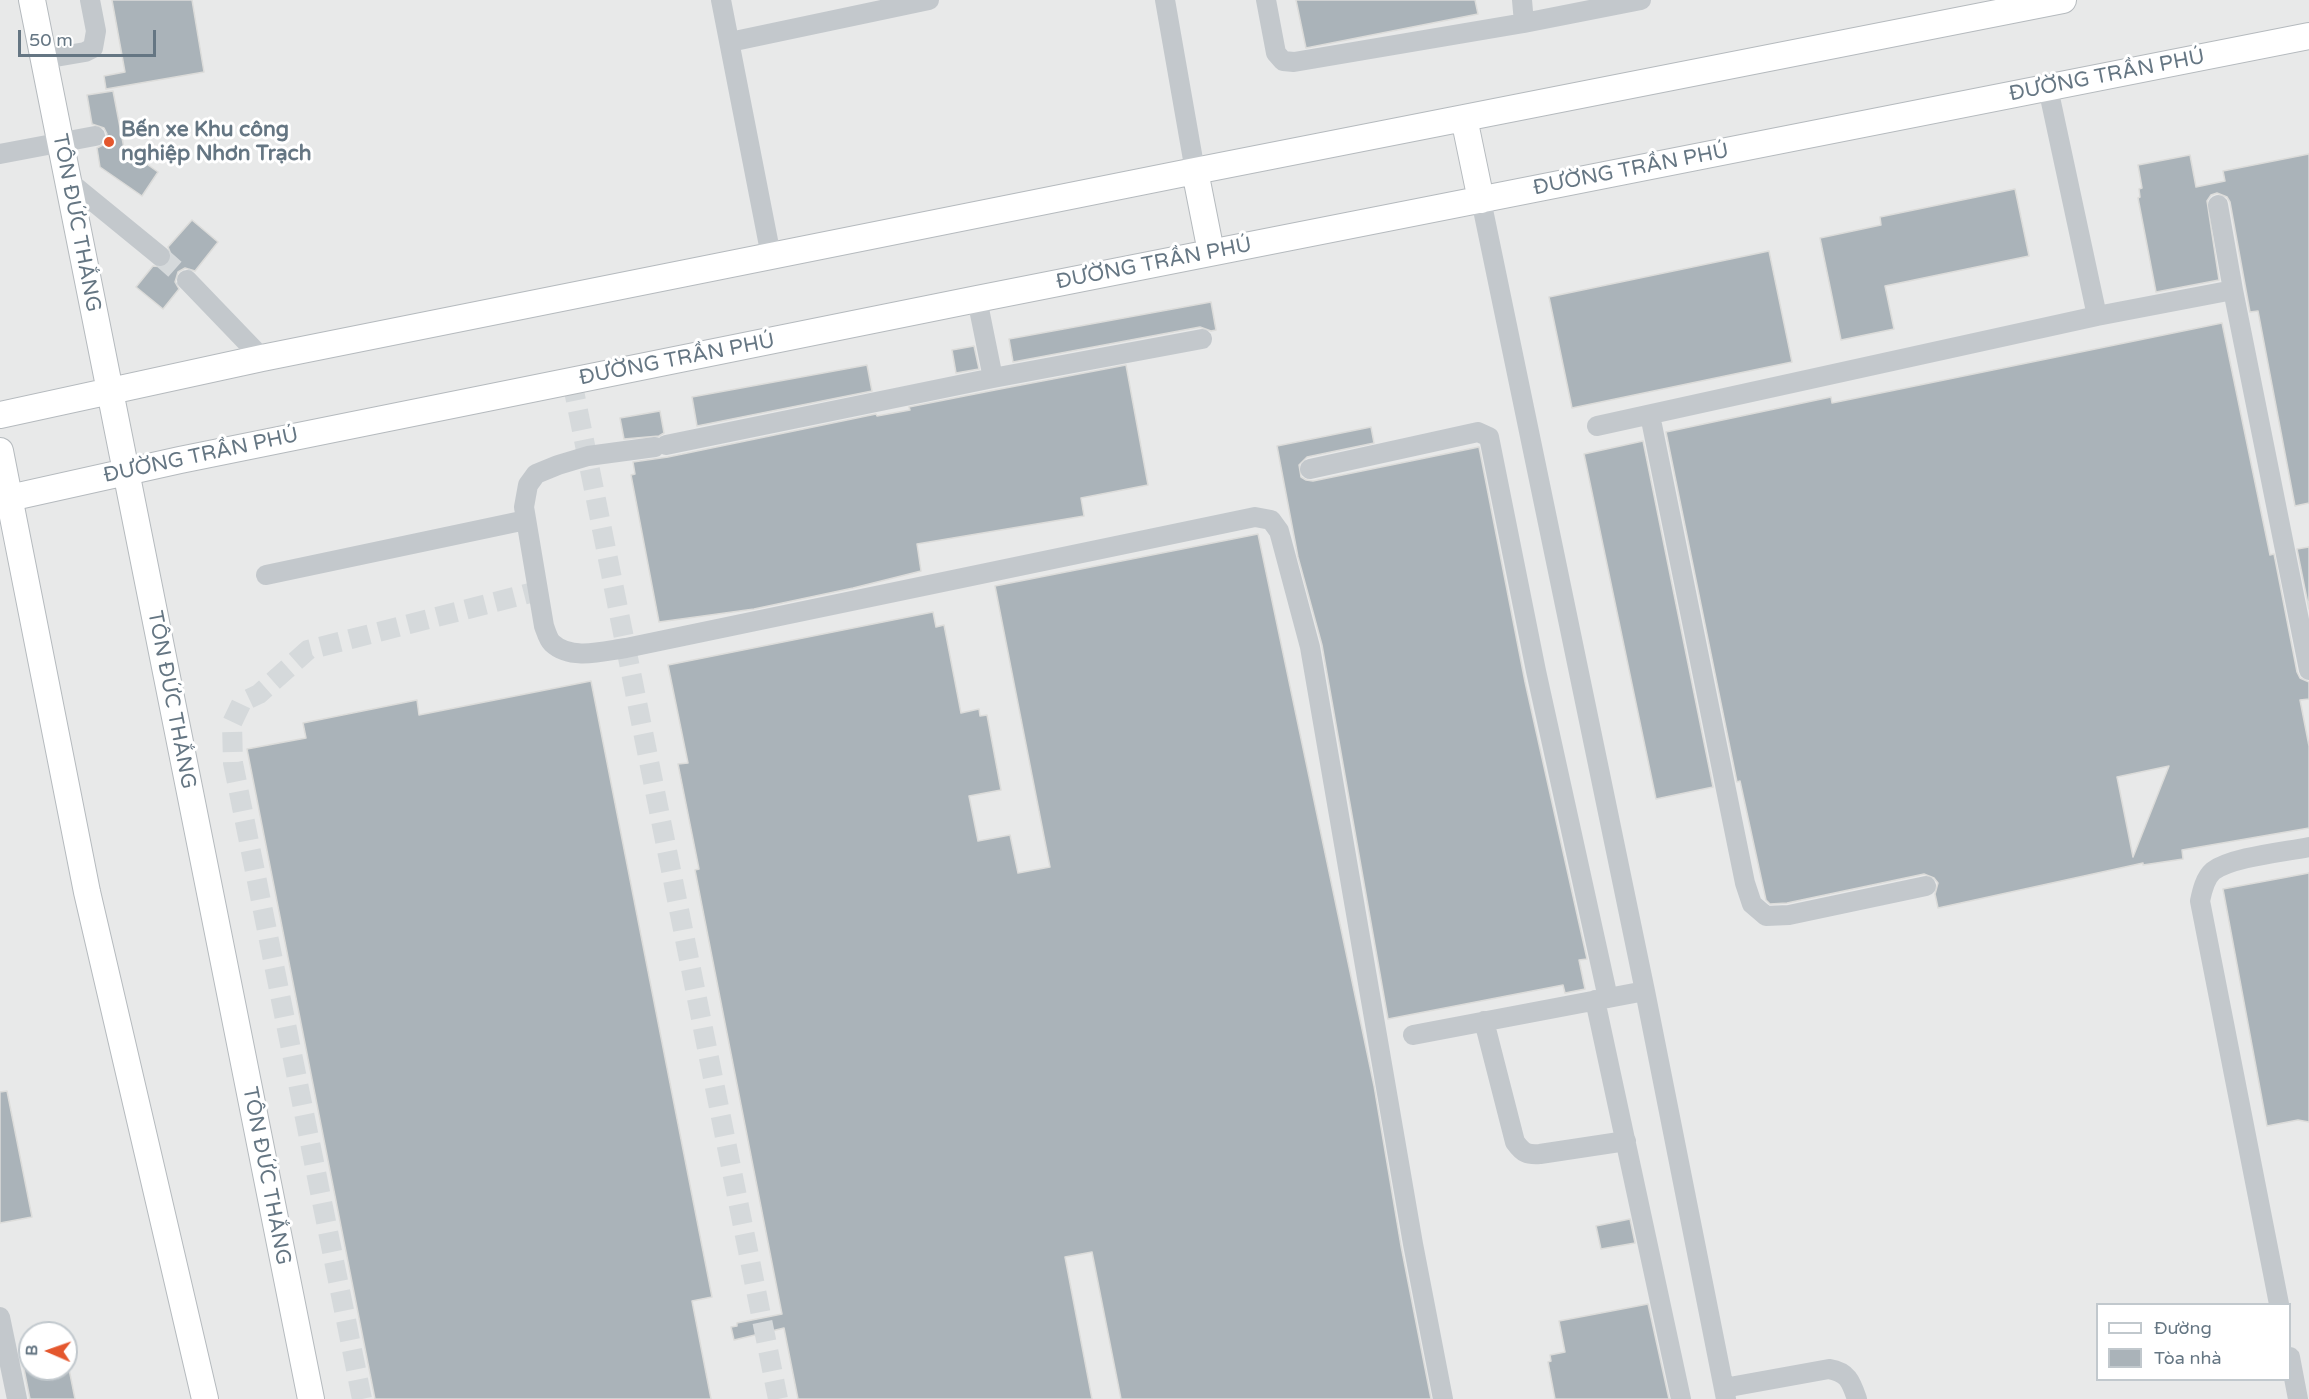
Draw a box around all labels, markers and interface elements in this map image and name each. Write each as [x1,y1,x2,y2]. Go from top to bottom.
scale bar [21,18,159,56]
text: 50 m [29,29,73,51]
street label: ĐƯỜNG TRẦN PHÚ [2007,45,2207,107]
place label: Bến xe Khu công nghiệp Nhơn Trạch [121,117,311,167]
street label: TÔN ĐỨC THẮNG [46,132,106,314]
marker: Bến xe Khu công nghiệp Nhơn Trạch [102,135,116,149]
street label: ĐƯỜNG TRẦN PHÚ [1531,139,1731,201]
street label: ĐƯỜNG TRẦN PHÚ [1054,233,1254,295]
street label: ĐƯỜNG TRẦN PHÚ [577,329,777,391]
street label: ĐƯỜNG TRẦN PHÚ [101,423,301,489]
street label: TÔN ĐỨC THẮNG [141,609,201,791]
street label: TÔN ĐỨC THẮNG [236,1085,296,1267]
legend [2096,1303,2291,1381]
text: Đường [2154,1317,2212,1339]
north arrow [18,1321,78,1381]
text: B [22,1345,42,1356]
text: Tòa nhà [2154,1347,2222,1369]

